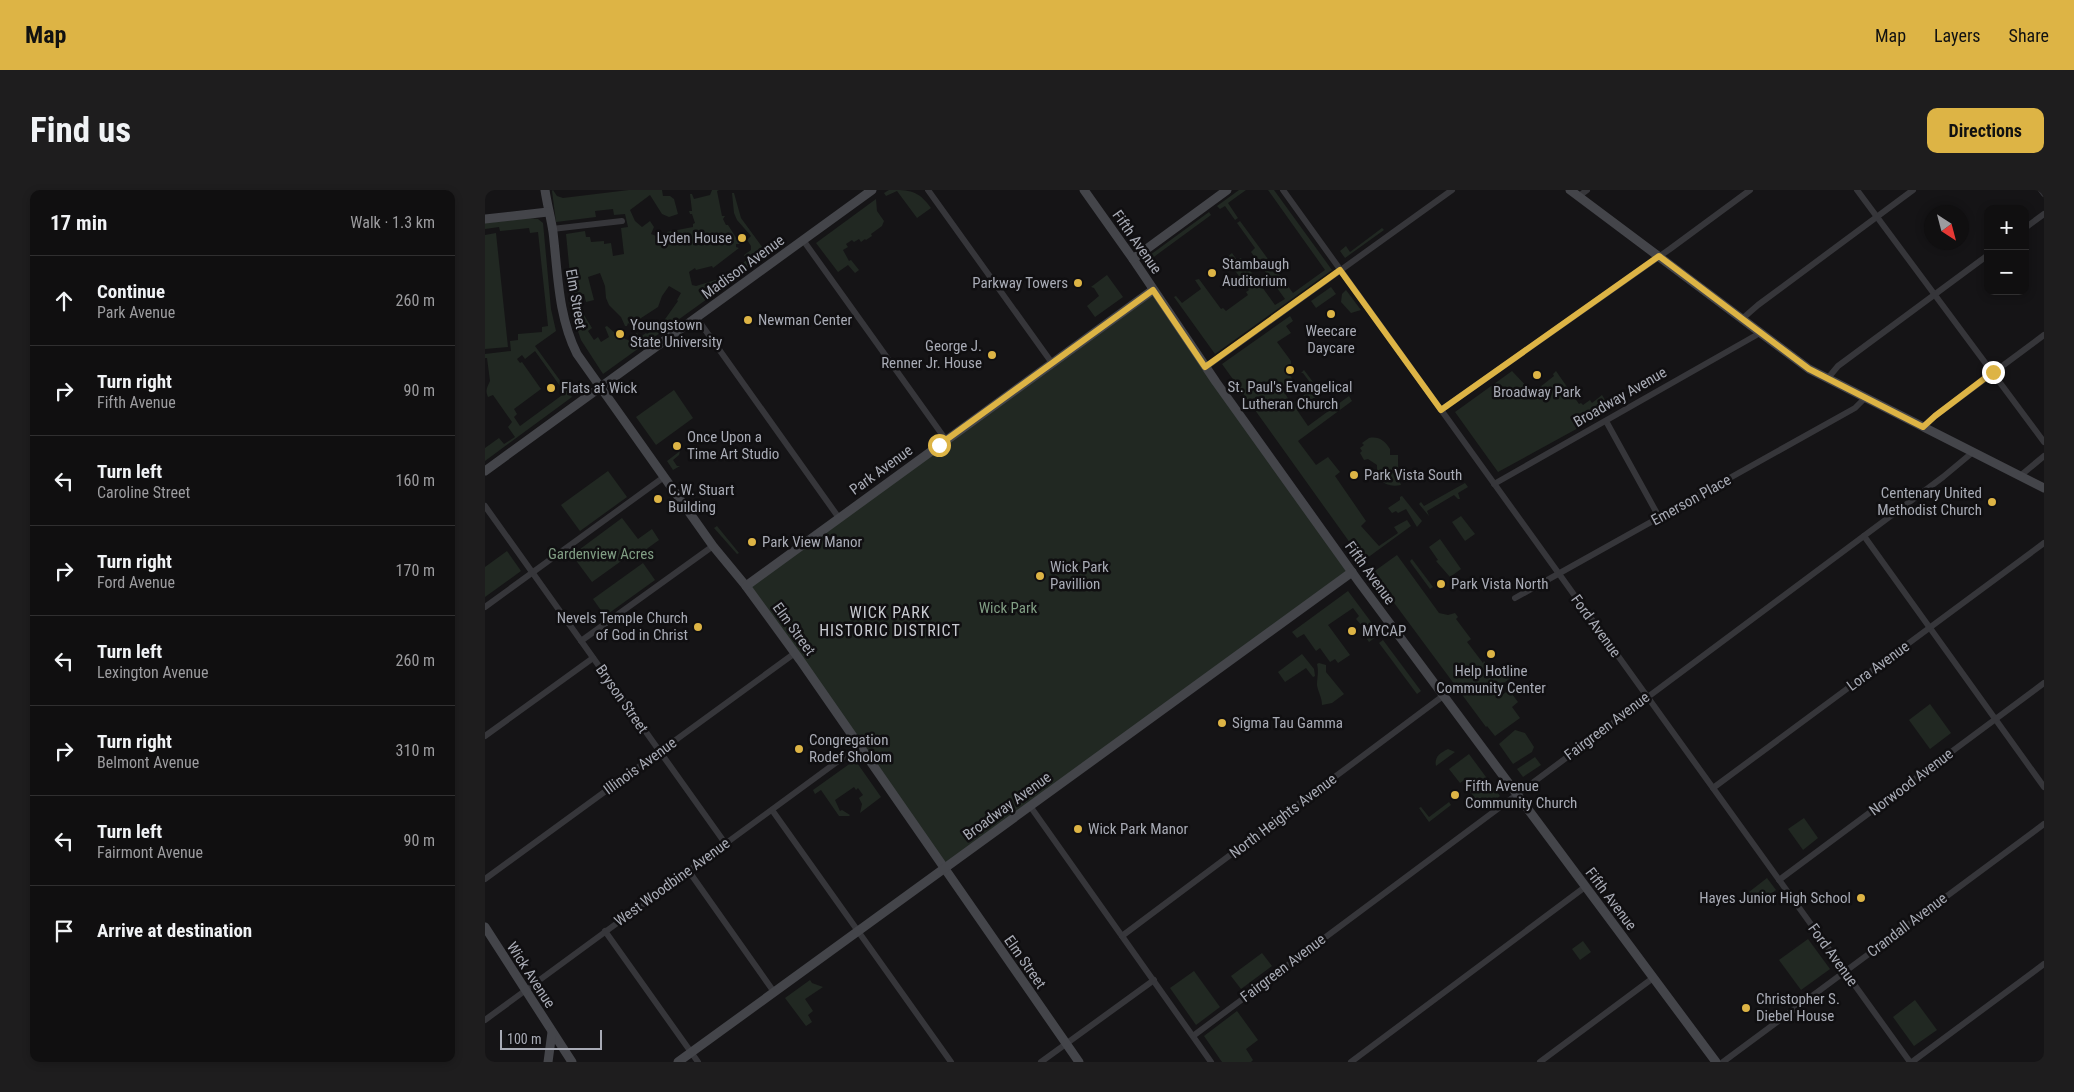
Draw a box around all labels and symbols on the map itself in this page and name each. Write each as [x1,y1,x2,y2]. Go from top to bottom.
north arrow [1924,205,1969,250]
street label: Fifth Avenue [1108,207,1166,277]
place label: Lyden House [657,229,732,247]
street label: Madison Avenue [698,231,788,303]
marker: Lyden House [736,232,748,244]
place label: Stambaugh Auditorium [1222,255,1289,290]
marker: Stambaugh Auditorium [1206,267,1218,279]
street label: Elm Street [562,268,590,330]
place label: Parkway Towers [972,274,1068,292]
marker: Parkway Towers [1072,277,1084,289]
marker: Weecare Daycare [1325,308,1337,320]
place label: Newman Center [758,311,853,329]
marker: Newman Center [742,314,754,326]
place label: Youngstown State University [630,316,722,351]
place label: Weecare Daycare [1306,322,1356,357]
marker: Youngstown State University [614,328,626,340]
place label: George J. Renner Jr. House [881,337,982,372]
marker: George J. Renner Jr. House [986,349,998,361]
route end [1982,361,2005,384]
street label: Broadway Avenue [1570,363,1670,431]
marker: St. Paul's Evangelical Lutheran Church [1284,364,1296,376]
marker: Broadway Park [1531,369,1543,381]
place label: St. Paul's Evangelical Lutheran Church [1228,378,1352,413]
place label: Flats at Wick [561,379,637,397]
marker: Flats at Wick [545,382,557,394]
place label: Broadway Park [1493,383,1581,401]
place label: Once Upon a Time Art Studio [687,428,779,463]
route start [928,434,951,457]
marker: Once Upon a Time Art Studio [671,440,683,452]
street label: Park Avenue [846,441,916,499]
place label: Park Vista South [1364,466,1462,484]
marker: Park Vista South [1348,469,1360,481]
street label: Emerson Place [1648,471,1734,529]
place label: C.W. Stuart Building [668,481,734,516]
place label: Centenary United Methodist Church [1877,484,1982,519]
marker: C.W. Stuart Building [652,493,664,505]
marker: Centenary United Methodist Church [1986,496,1998,508]
place label: Park View Manor [762,533,863,551]
marker: Park View Manor [746,536,758,548]
street label: Fifth Avenue [1341,538,1399,608]
park label: Gardenview Acres [548,545,654,563]
place label: Wick Park Pavillion [1050,558,1109,593]
marker: Wick Park Pavillion [1034,570,1046,582]
place label: Park Vista North [1451,575,1548,593]
marker: Park Vista North [1435,578,1447,590]
street label: Ford Avenue [1567,591,1625,661]
street label: Elm Street [769,599,819,659]
park label: Wick Park [979,599,1038,617]
district label: WICK PARK HISTORIC DISTRICT [819,603,961,640]
place label: Nevels Temple Church of God in Christ [557,609,688,644]
marker: Nevels Temple Church of God in Christ [692,621,704,633]
place label: MYCAP [1362,622,1406,640]
marker: MYCAP [1346,625,1358,637]
street label: Lora Avenue [1843,637,1913,695]
marker: Help Hotline Community Center [1485,648,1497,660]
street label: Bryson Street [592,661,652,737]
place label: Help Hotline Community Center [1436,662,1546,697]
street label: Fairgreen Avenue [1561,688,1653,764]
place label: Sigma Tau Gamma [1232,714,1343,732]
marker: Sigma Tau Gamma [1216,717,1228,729]
place label: Congregation Rodef Sholom [809,731,892,766]
street label: Illinois Avenue [600,734,680,798]
marker: Congregation Rodef Sholom [793,743,805,755]
street label: Norwood Avenue [1865,745,1957,819]
street label: Broadway Avenue [959,768,1055,844]
street label: North Heights Avenue [1226,770,1340,862]
place label: Fifth Avenue Community Church [1465,777,1577,812]
marker: Fifth Avenue Community Church [1449,789,1461,801]
place label: Wick Park Manor [1088,820,1189,838]
marker: Wick Park Manor [1072,823,1084,835]
street label: West Woodbine Avenue [611,834,733,930]
street label: Fifth Avenue [1582,864,1640,934]
place label: Hayes Junior High School [1699,889,1851,907]
street label: Crandall Avenue [1863,889,1951,961]
marker: Hayes Junior High School [1855,892,1867,904]
street label: Ford Avenue [1804,920,1862,990]
street label: Fairgreen Avenue [1237,930,1329,1006]
street label: Elm Street [1000,932,1050,992]
street label: Wick Avenue [503,939,559,1011]
place label: Christopher S. Diebel House [1756,990,1840,1025]
marker: Christopher S. Diebel House [1740,1002,1752,1014]
scale bar [500,1027,603,1050]

